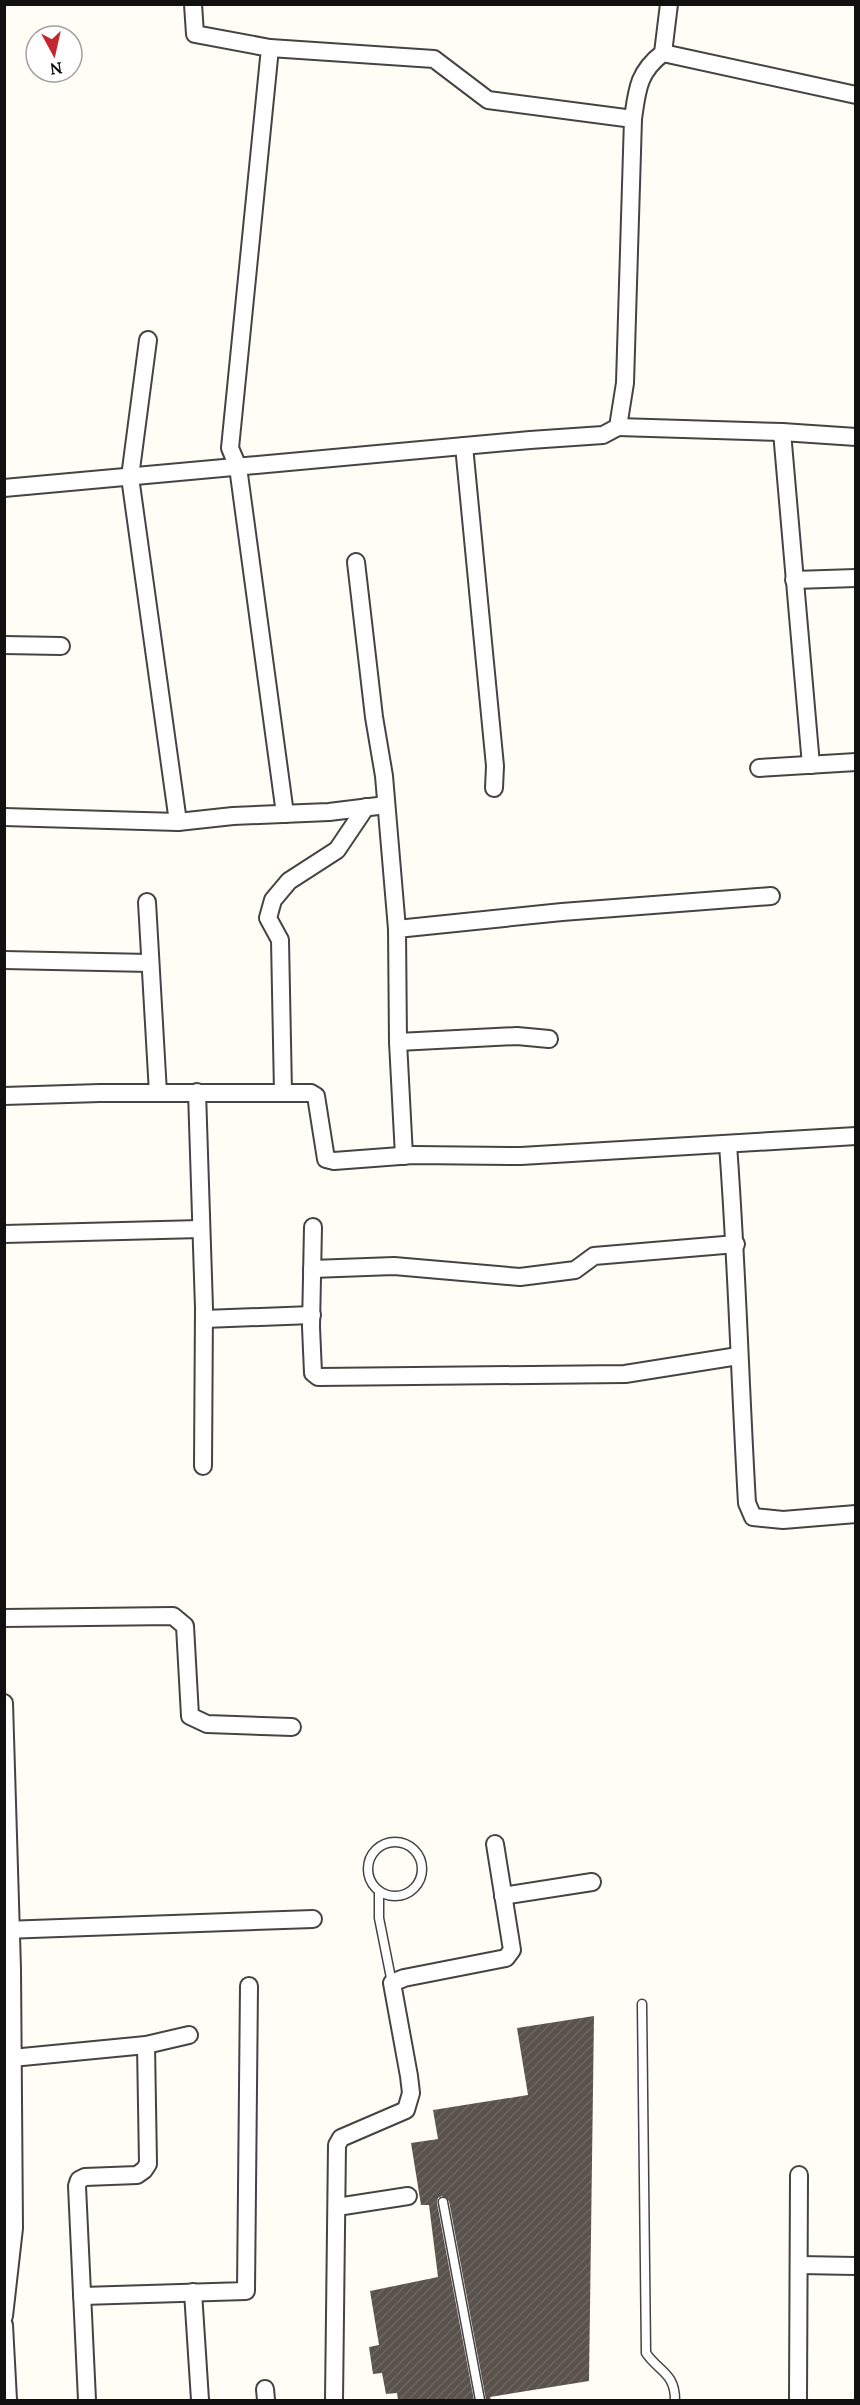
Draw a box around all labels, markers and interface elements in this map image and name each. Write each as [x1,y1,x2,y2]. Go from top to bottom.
north arrow [24,24,84,84]
text: N [49,58,64,80]

